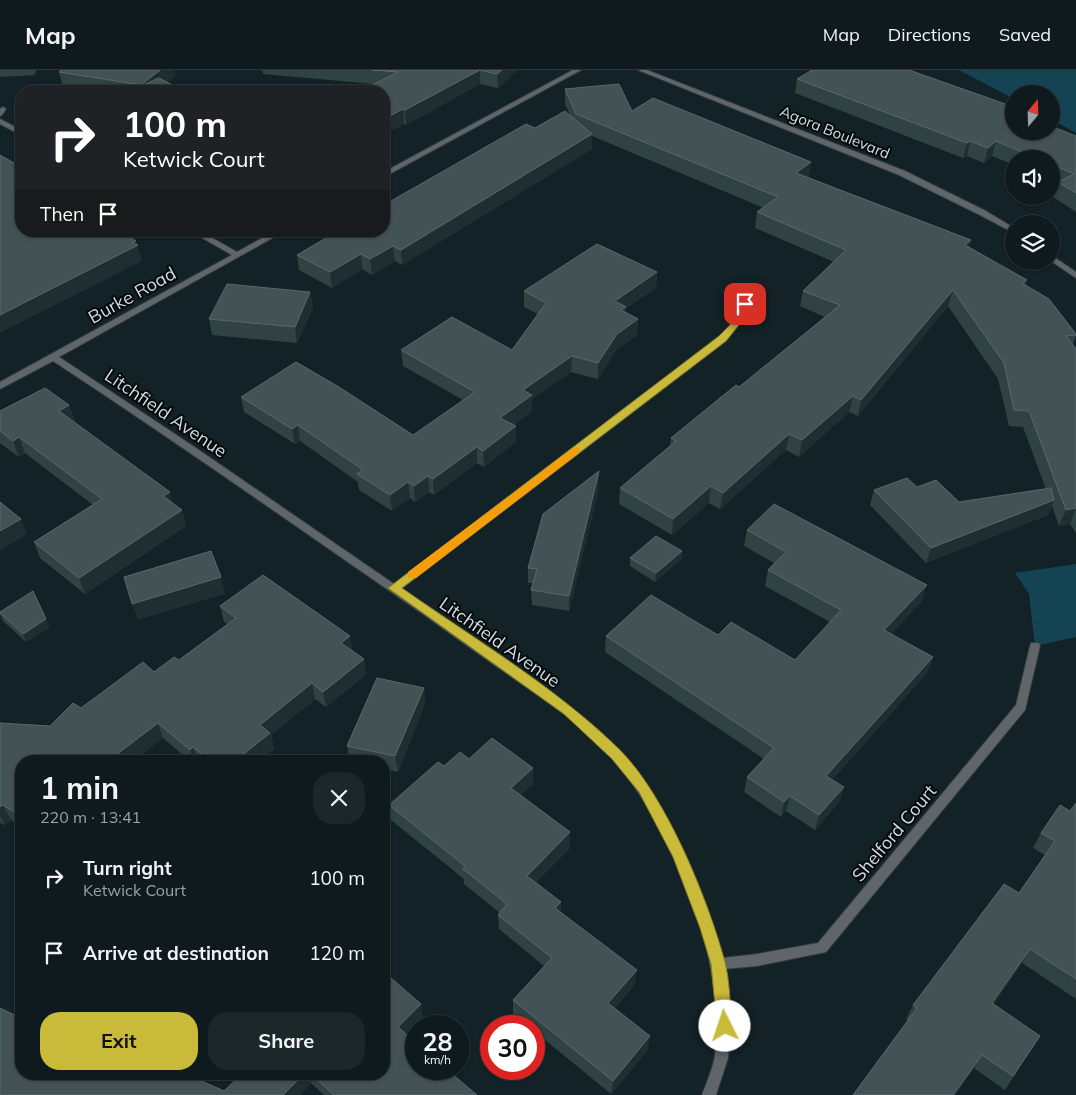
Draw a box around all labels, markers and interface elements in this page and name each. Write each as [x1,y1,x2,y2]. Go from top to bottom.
text: Map [25,20,76,50]
text: Map [823,23,860,46]
text: Directions [888,23,971,46]
text: Saved [999,23,1051,46]
north arrow [1005,85,1060,140]
map controls [1005,85,1060,270]
street label: Agora Boulevard [777,101,893,163]
text: 100 m [123,102,227,146]
icon: right [40,105,105,170]
text: Ketwick Court [123,145,265,173]
button: sound [1005,150,1060,205]
icon: arrive [94,200,122,228]
text: Then [40,202,84,226]
button: layers [1005,215,1060,270]
street label: Burke Road [84,261,180,329]
pin [724,283,766,325]
icon: arrive [731,290,759,318]
street label: Litchfield Avenue [101,364,231,462]
street label: Litchfield Avenue [435,592,565,692]
text: 1 min [40,769,119,807]
button: close [313,772,365,824]
street label: Shelford Court [847,780,941,886]
text: 220 m · 13:41 [40,807,141,827]
text: Turn right [83,856,172,880]
icon: right [40,864,68,892]
text: 100 m [309,866,365,890]
text: Ketwick Court [83,880,186,900]
icon: arrive [40,939,68,967]
text: Arrive at destination [83,941,269,965]
text: 120 m [309,941,365,965]
position arrow [698,999,750,1051]
button: Exit [40,1012,198,1070]
button: Share [208,1012,365,1070]
speed limit sign: 30 [480,1015,545,1080]
text: 28 [422,1026,453,1057]
text: km/h [424,1052,451,1067]

